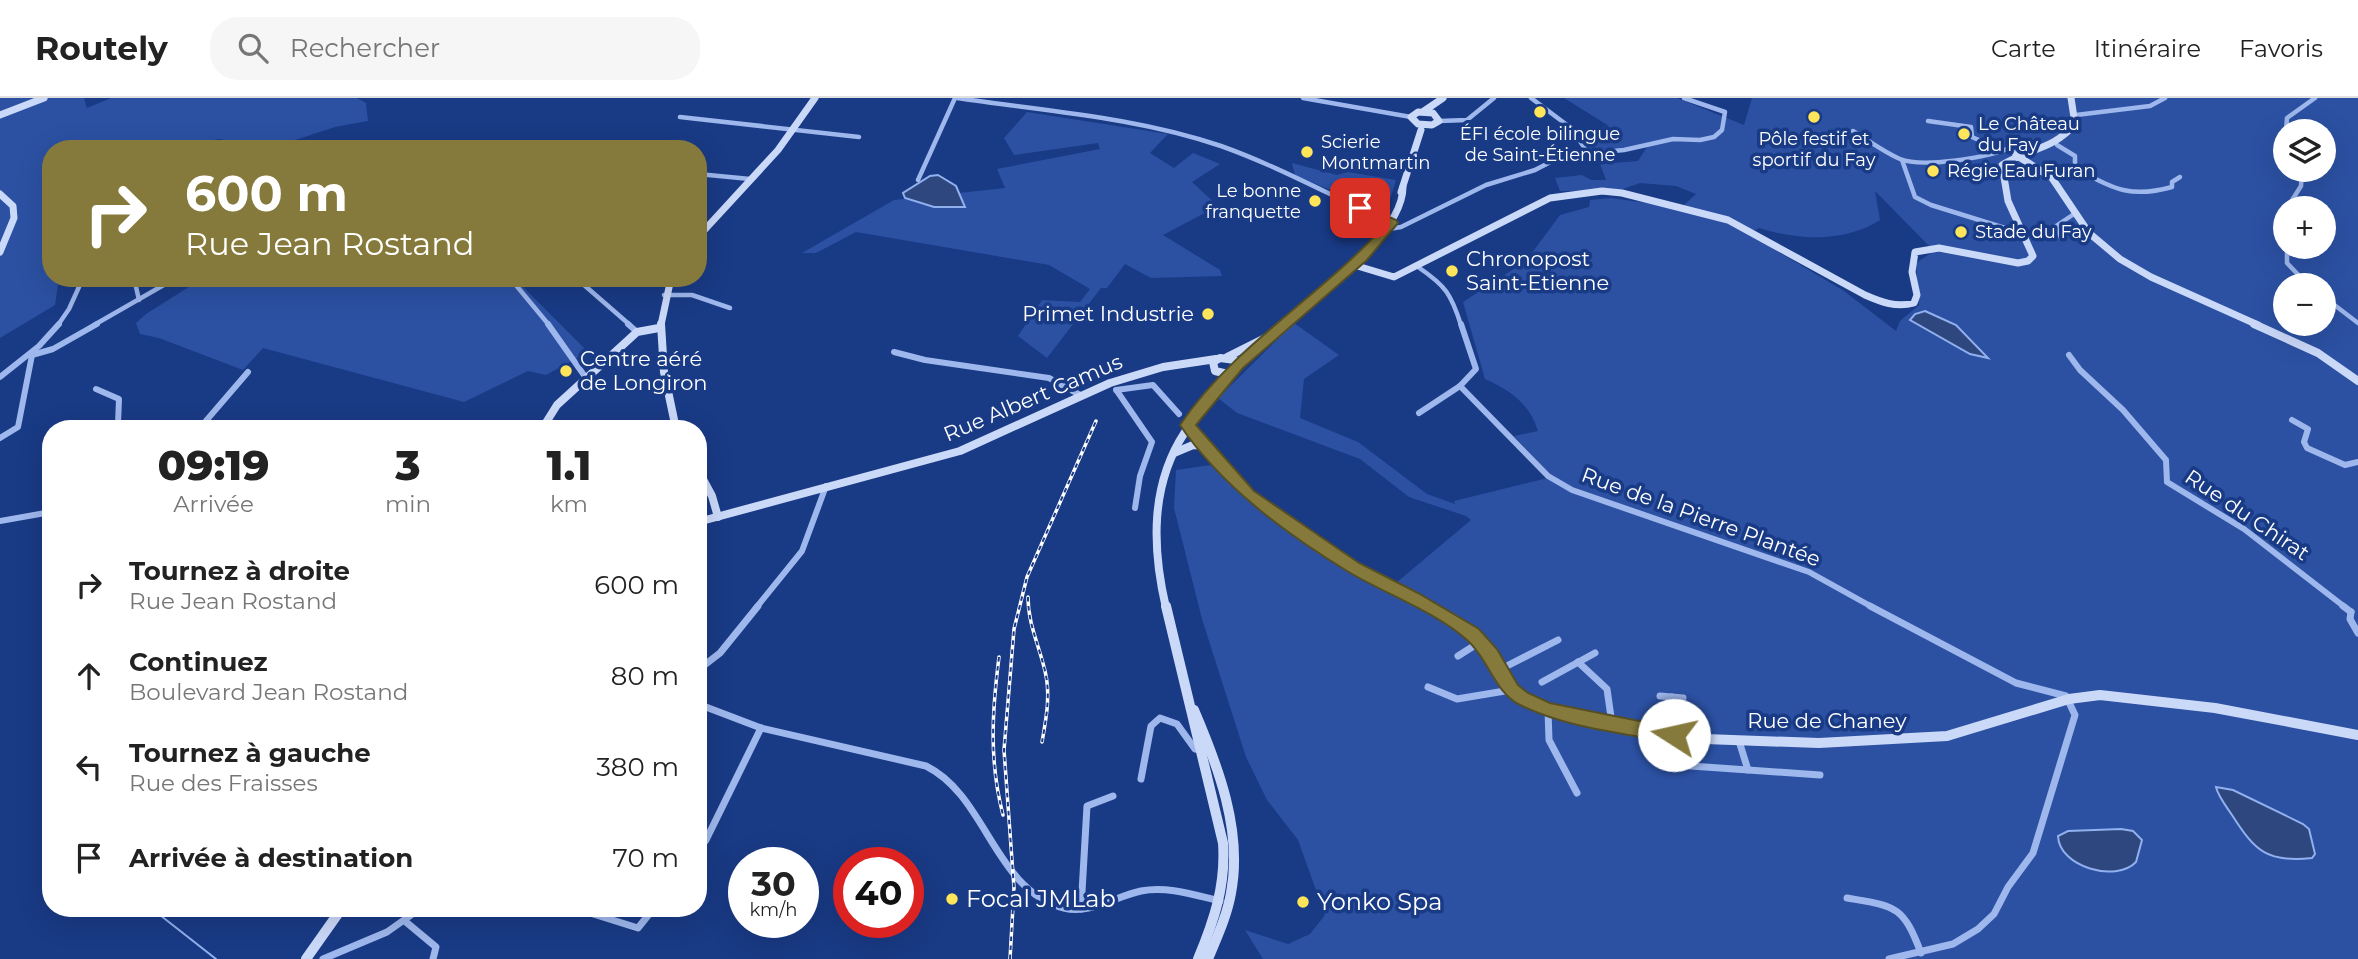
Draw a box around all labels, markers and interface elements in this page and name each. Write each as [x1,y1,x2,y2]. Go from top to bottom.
search box [210,17,700,80]
text: Routely [35,28,168,68]
icon: search [234,29,272,67]
text: Rechercher [290,32,440,64]
text: Carte [1991,34,2056,63]
text: Itinéraire [2094,34,2201,63]
text: Favoris [2239,34,2323,63]
marker: ÉFI école bilingue de Saint-Étienne [1532,104,1548,120]
marker: Pôle festif et sportif du Fay [1806,109,1822,125]
place label: Le Château du Fay [1978,113,2080,156]
map controls [2273,119,2336,336]
button: layers [2273,119,2336,182]
place label: ÉFI école bilingue de Saint-Étienne [1460,123,1620,166]
marker: Le Château du Fay [1956,126,1972,142]
place label: Pôle festif et sportif du Fay [1753,128,1876,171]
place label: Scierie Montmartin [1321,131,1430,174]
marker: Scierie Montmartin [1299,144,1315,160]
place label: Régie Eau Furan [1947,160,2095,182]
marker: Régie Eau Furan [1925,163,1941,179]
text: 600 m [185,164,348,223]
icon: right [70,168,161,259]
pin [1330,178,1390,238]
place label: Le bonne franquette [1206,180,1301,223]
icon: arrive [1341,189,1379,227]
marker: Le bonne franquette [1307,193,1323,209]
button: + [2273,196,2336,259]
place label: Stade du Fay [1975,221,2092,243]
text: Rue Jean Rostand [185,224,475,263]
marker: Stade du Fay [1953,224,1969,240]
place label: Chronopost Saint-Etienne [1466,246,1609,295]
marker: Chronopost Saint-Etienne [1444,263,1460,279]
button: − [2273,273,2336,336]
place label: Primet Industrie [1022,301,1194,326]
marker: Primet Industrie [1200,306,1216,322]
place label: Centre aéré de Longiron [580,346,708,395]
street label: Rue Albert Camus [940,349,1126,446]
marker: Centre aéré de Longiron [558,363,574,379]
text: 09:19 [157,439,270,491]
text: 3 [395,439,421,491]
text: 1.1 [546,439,592,491]
street label: Rue de la Pierre Plantée [1578,462,1824,571]
street label: Rue du Chirat [2180,464,2314,565]
text: Arrivée [173,490,254,518]
text: min [385,490,431,518]
text: km [550,490,588,518]
text: Tournez à droite [129,555,350,587]
icon: right [70,566,108,604]
text: 600 m [594,569,679,601]
text: Rue Jean Rostand [129,587,337,615]
text: Continuez [129,646,268,678]
icon: ahead [70,657,108,695]
text: 80 m [611,660,679,692]
text: Boulevard Jean Rostand [129,678,408,706]
position arrow [1637,698,1711,772]
street label: Rue de Chaney [1747,708,1907,733]
text: Tournez à gauche [129,737,371,769]
icon: left [70,748,108,786]
text: 380 m [596,751,679,783]
text: Rue des Fraisses [129,769,318,797]
icon: arrive [70,839,108,877]
text: Arrivée à destination [129,842,413,874]
text: 70 m [613,842,679,874]
speed limit sign: 40 [833,847,924,938]
text: 30 [751,862,796,905]
place label: Focal JMLab [966,884,1116,913]
place label: Yonko Spa [1317,887,1442,916]
marker: Focal JMLab [944,891,960,907]
marker: Yonko Spa [1295,894,1311,910]
text: km/h [749,899,798,921]

